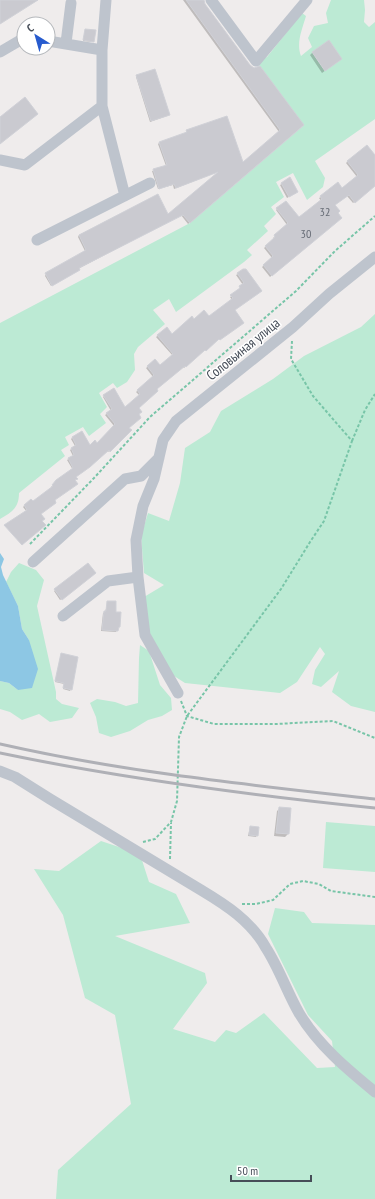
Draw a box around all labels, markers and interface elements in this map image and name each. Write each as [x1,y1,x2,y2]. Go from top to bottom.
north arrow [16,16,56,56]
text: С [24,21,36,35]
house number: 32 [320,204,330,219]
house number: 30 [301,226,311,241]
street label: Соловьиная улица [203,314,283,384]
scale bar [231,1157,311,1183]
text: 50 m [237,1163,258,1178]

